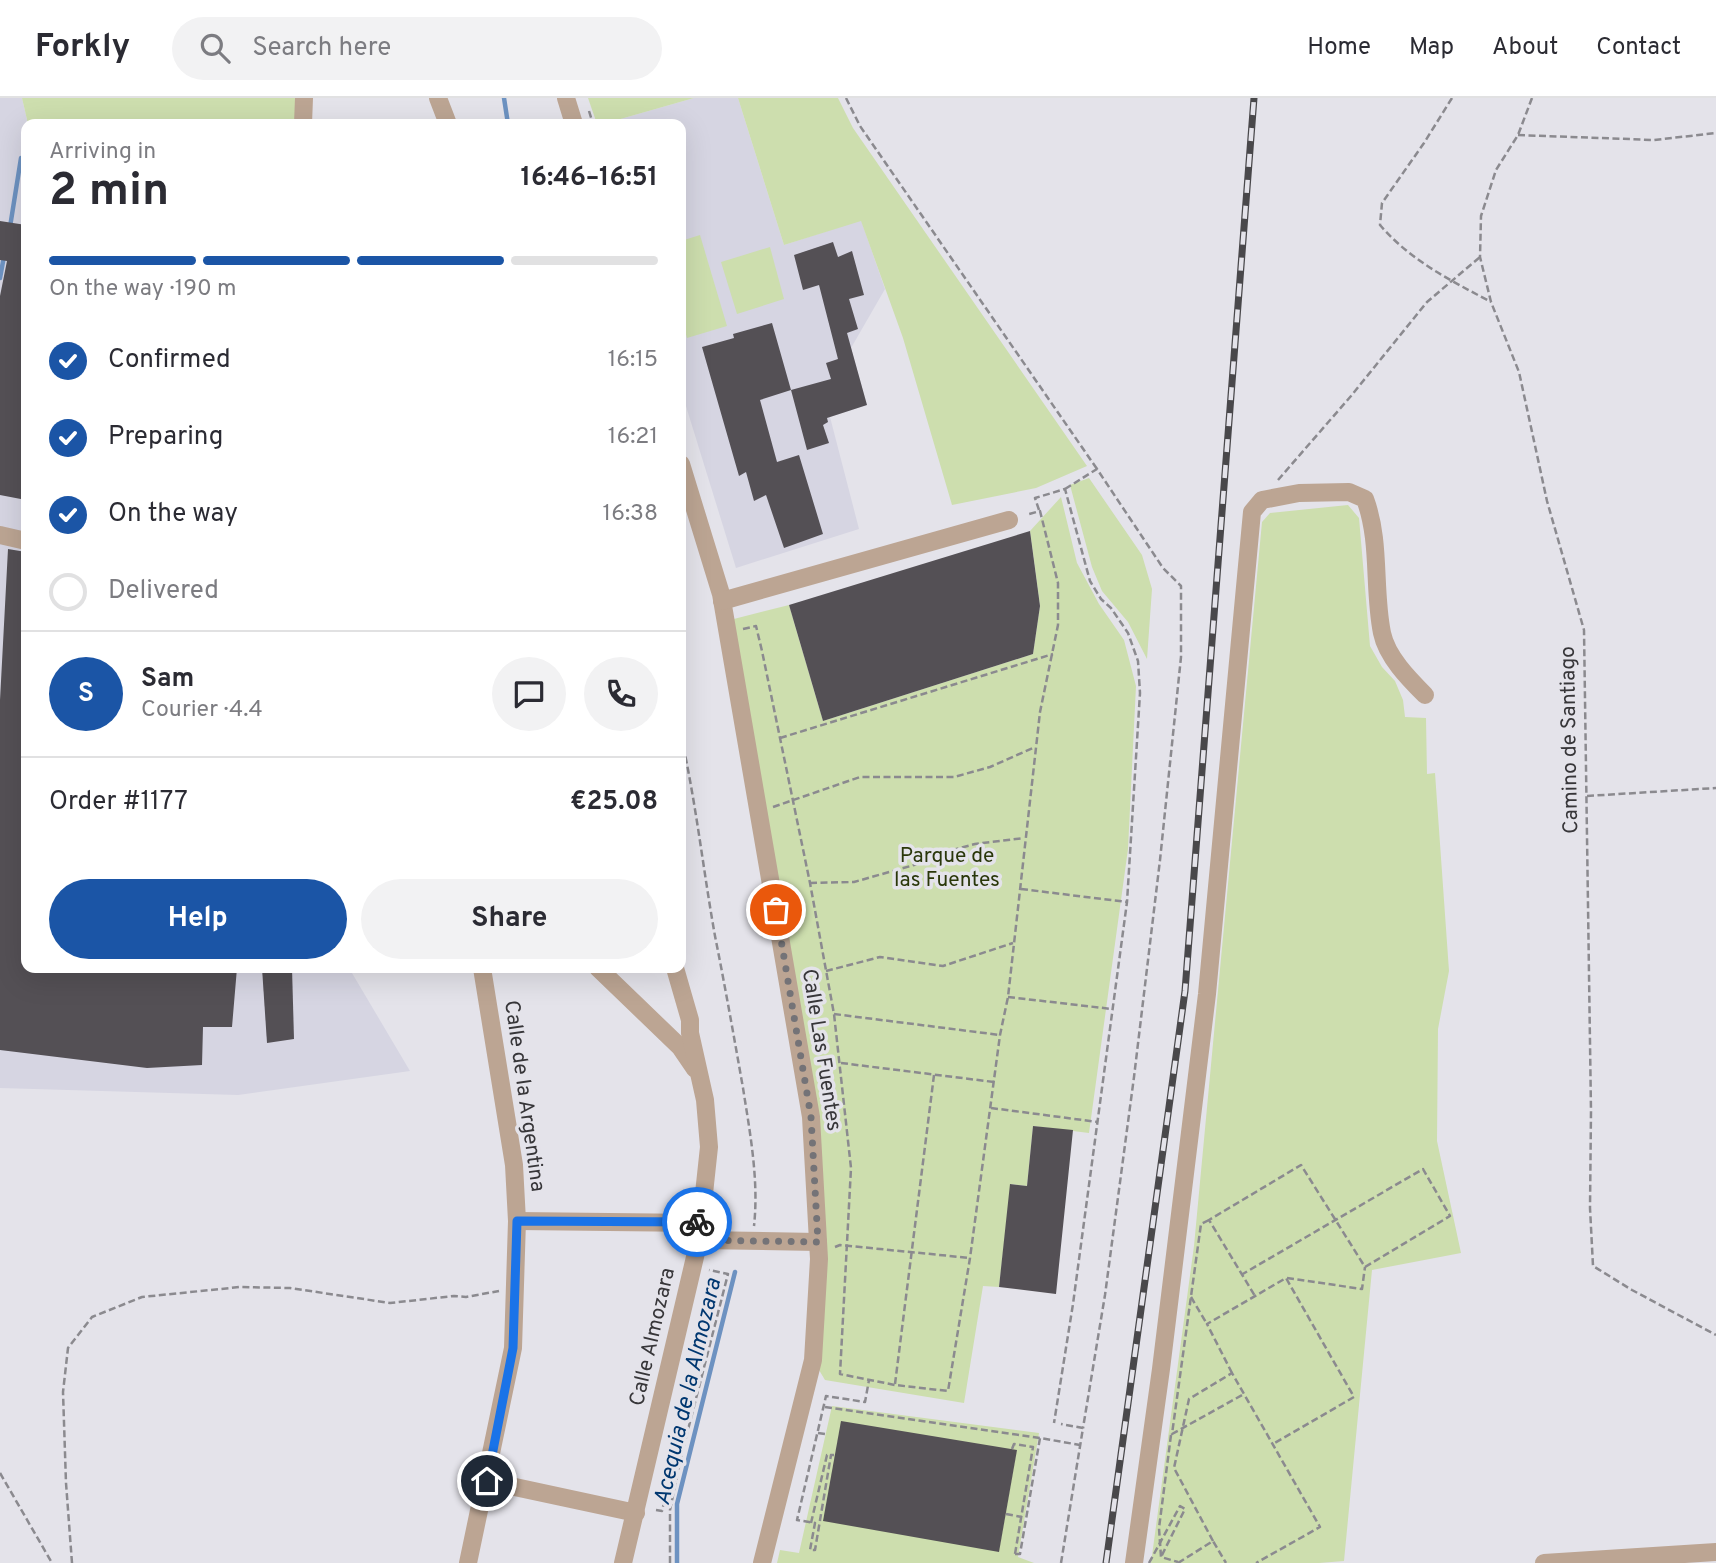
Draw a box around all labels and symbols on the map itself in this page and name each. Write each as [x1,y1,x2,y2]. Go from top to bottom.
street label: Camino de Santiago [1555,646,1585,834]
park label: Parque de las Fuentes [894,843,1000,894]
pin [746,880,806,940]
street label: Calle Las Fuentes [795,967,847,1133]
street label: Calle de la Argentina [497,999,551,1193]
courier [662,1187,732,1257]
street label: Calle Almozara [624,1265,682,1409]
water label: Acequia de la Almozara [649,1276,729,1508]
pin [457,1451,517,1511]

